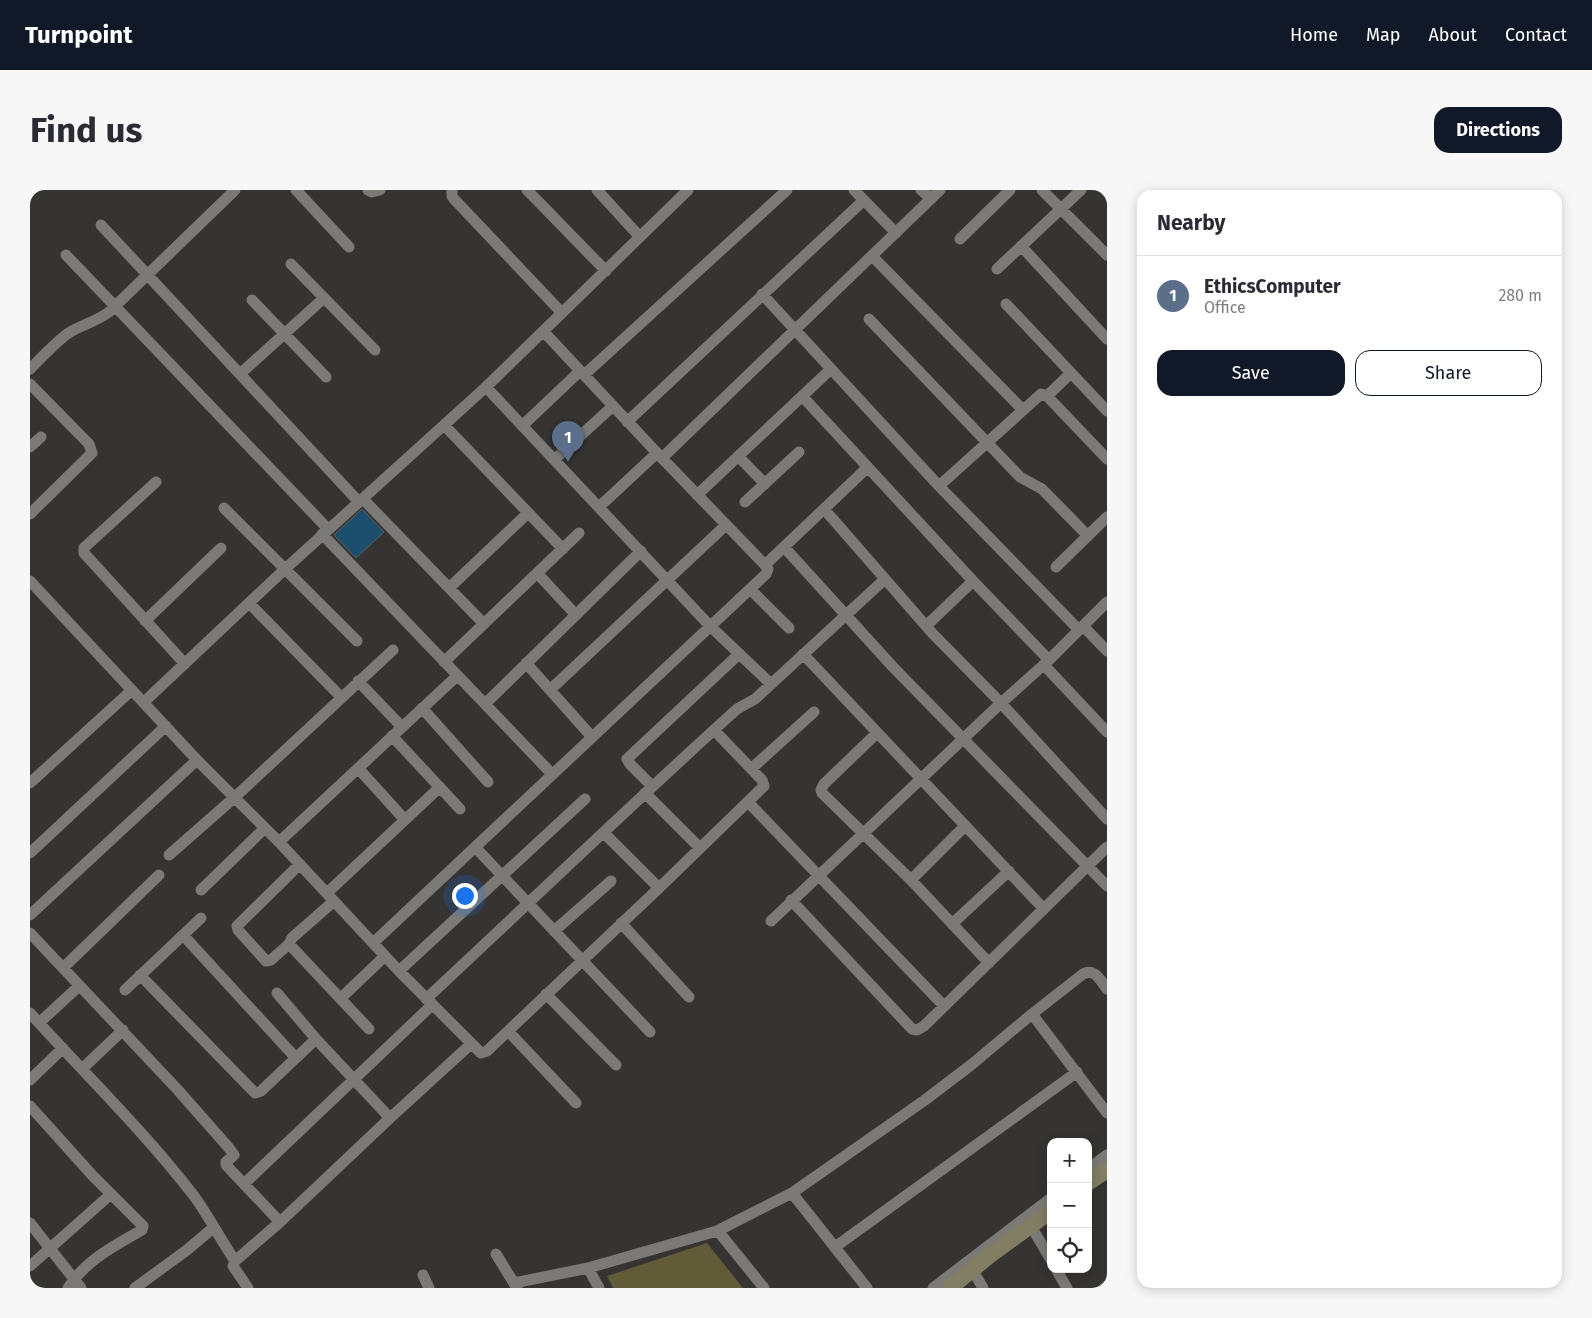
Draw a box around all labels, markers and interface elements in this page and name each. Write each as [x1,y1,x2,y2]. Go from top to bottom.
text: Turnpoint [25,21,132,49]
text: Home [1290,24,1338,46]
text: Map [1366,24,1400,46]
text: About [1428,24,1477,46]
text: Contact [1505,24,1567,46]
button: Directions [1434,107,1562,153]
text: Find us [30,109,142,151]
text: Nearby [1157,210,1225,236]
text: EthicsComputer [1204,275,1341,298]
text: 1 [1169,286,1177,305]
text: 280 m [1498,286,1542,305]
text: Office [1204,298,1246,317]
button: Save [1157,350,1345,396]
button: Share [1355,350,1542,396]
pin: 1 [552,421,584,462]
your location [452,883,478,909]
map controls [1047,1138,1092,1273]
button: + [1047,1138,1092,1183]
button: − [1047,1183,1092,1228]
button: locate [1047,1228,1092,1273]

